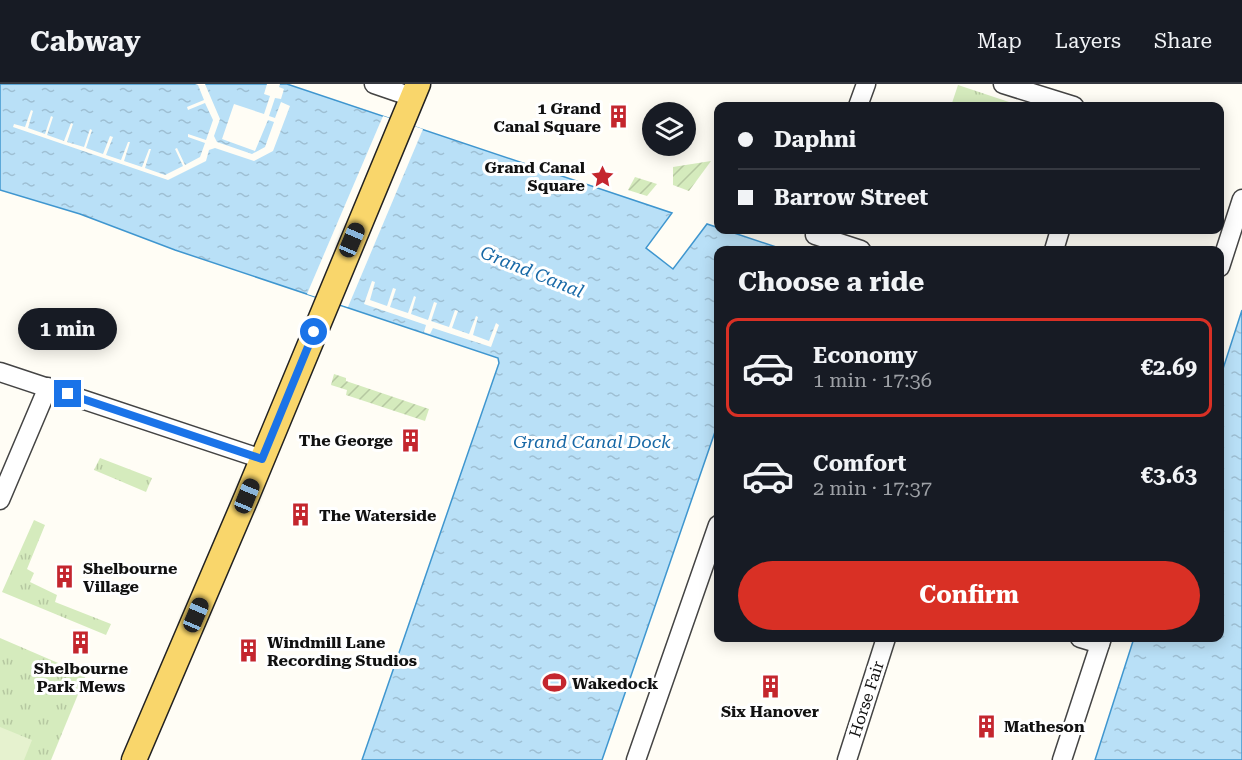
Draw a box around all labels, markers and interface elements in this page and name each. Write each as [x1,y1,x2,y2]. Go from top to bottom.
text: Cabway [30,25,141,58]
text: Map [977,29,1022,53]
text: Layers [1055,29,1121,53]
text: Share [1154,29,1212,53]
place label: 1 Grand Canal Square [493,99,601,136]
map controls [642,102,696,156]
button: layers [642,102,696,156]
building icon: 1 Grand Canal Square [606,104,632,130]
text: Daphni [774,127,856,152]
place label: Grand Canal Square [485,158,586,195]
place icon: Grand Canal Square [590,163,616,189]
text: Barrow Street [774,185,928,210]
car [337,220,367,260]
water label: Grand Canal [478,241,587,302]
text: Choose a ride [738,266,924,298]
callout: 1 min [19,307,118,349]
text: 1 min [40,317,95,341]
route start [300,318,327,345]
icon: car [741,341,795,395]
text: Economy [813,343,917,368]
text: €2.69 [1141,355,1197,380]
text: 1 min · 17:36 [813,368,932,392]
route end [54,380,81,407]
building icon: The George [398,427,424,453]
place label: The George [299,431,393,450]
water label: Grand Canal Dock [513,431,671,452]
icon: car [741,449,795,503]
text: Comfort [813,451,906,476]
text: €3.63 [1141,463,1197,488]
car [232,476,262,516]
text: 2 min · 17:37 [813,476,932,500]
building icon: The Waterside [288,502,314,528]
place label: The Waterside [319,506,436,525]
place label: Shelbourne Village [83,559,177,596]
button: Confirm [738,561,1200,630]
building icon: Shelbourne Village [52,564,78,590]
car [181,595,211,635]
building icon: Shelbourne Park Mews [68,630,94,656]
place label: Windmill Lane Recording Studios [267,633,417,670]
building icon: Windmill Lane Recording Studios [236,638,262,664]
street label: Horse Fair [845,658,888,740]
place label: Shelbourne Park Mews [34,659,128,696]
sports icon: Wakedock [541,670,567,696]
building icon: Six Hanover [757,673,783,699]
place label: Wakedock [572,674,658,693]
place label: Six Hanover [721,702,819,721]
building icon: Matheson [973,713,999,739]
place label: Matheson [1004,717,1085,736]

